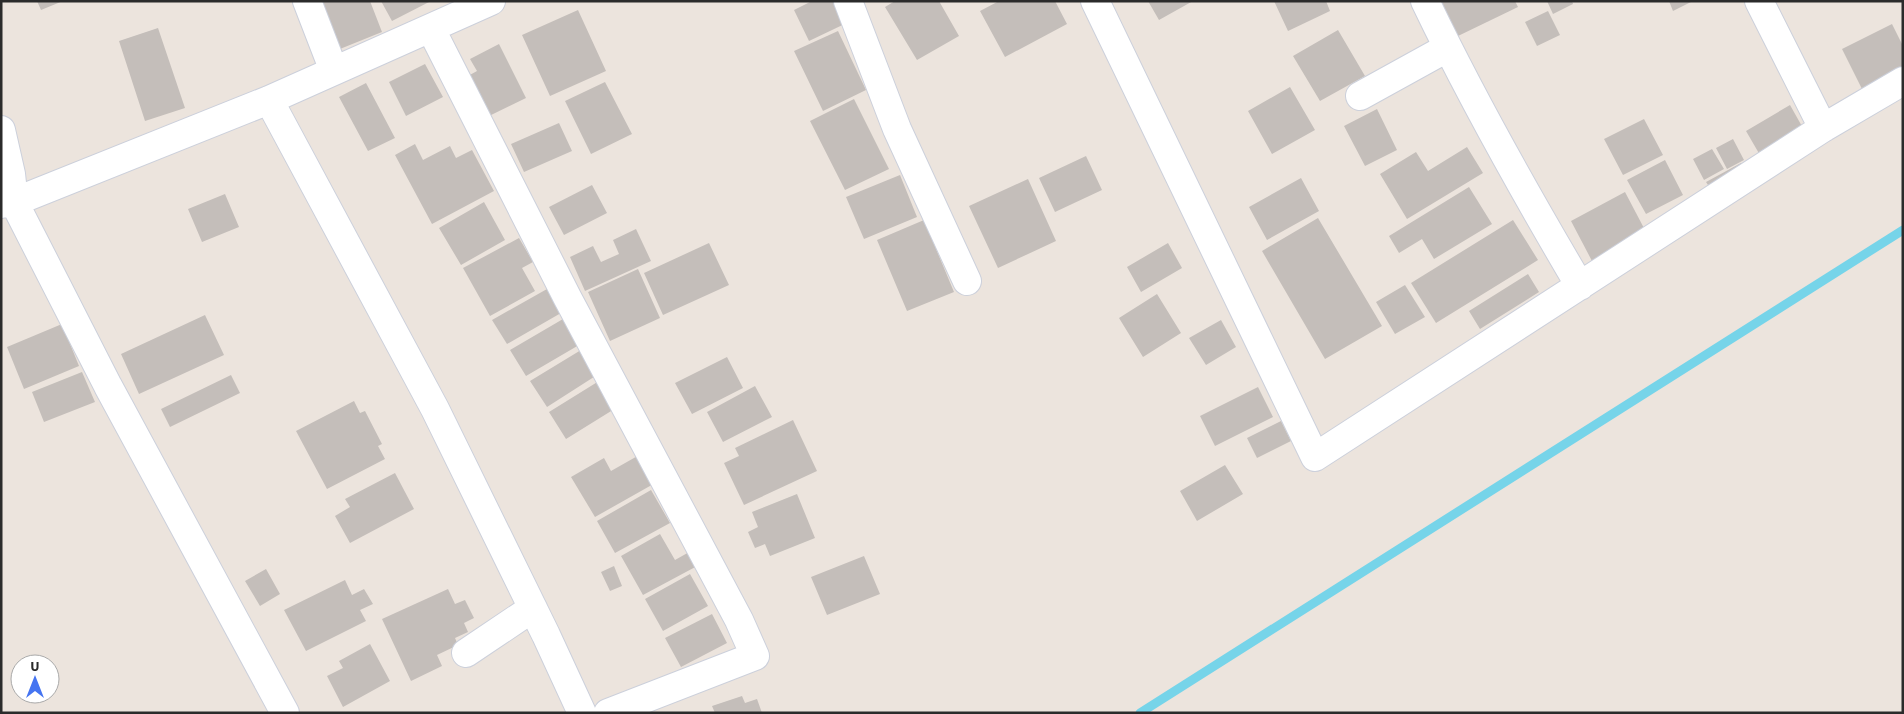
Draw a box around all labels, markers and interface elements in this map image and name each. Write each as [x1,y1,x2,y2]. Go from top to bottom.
north arrow [10,654,60,704]
text: U [30,657,40,677]

